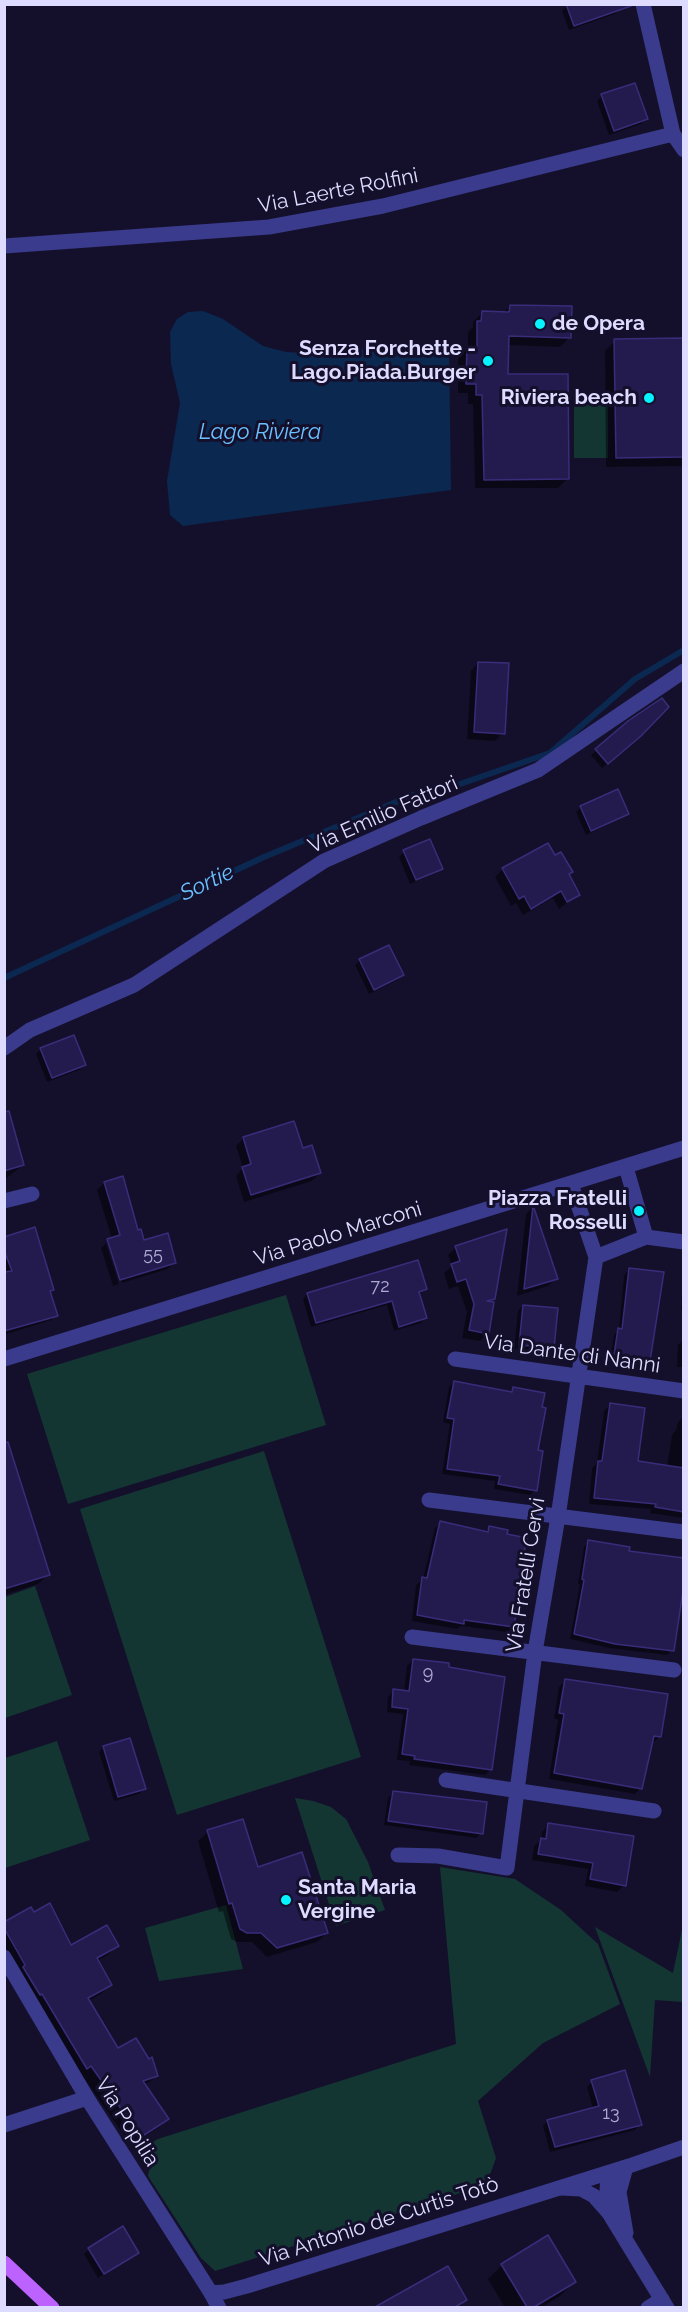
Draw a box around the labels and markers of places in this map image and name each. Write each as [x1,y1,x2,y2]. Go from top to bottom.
place label: de Opera [552,311,645,337]
marker: de Opera [533,317,547,331]
place label: Senza Forchette - Lago.Piada.Burger [291,336,476,386]
marker: Senza Forchette - Lago.Piada.Burger [481,354,495,368]
place label: Riviera beach [501,385,637,411]
marker: Riviera beach [642,391,656,405]
place label: Piazza Fratelli Rosselli [488,1186,627,1236]
marker: Piazza Fratelli Rosselli [632,1204,646,1218]
place label: Santa Maria Vergine [298,1875,416,1925]
marker: Santa Maria Vergine [279,1893,293,1907]

